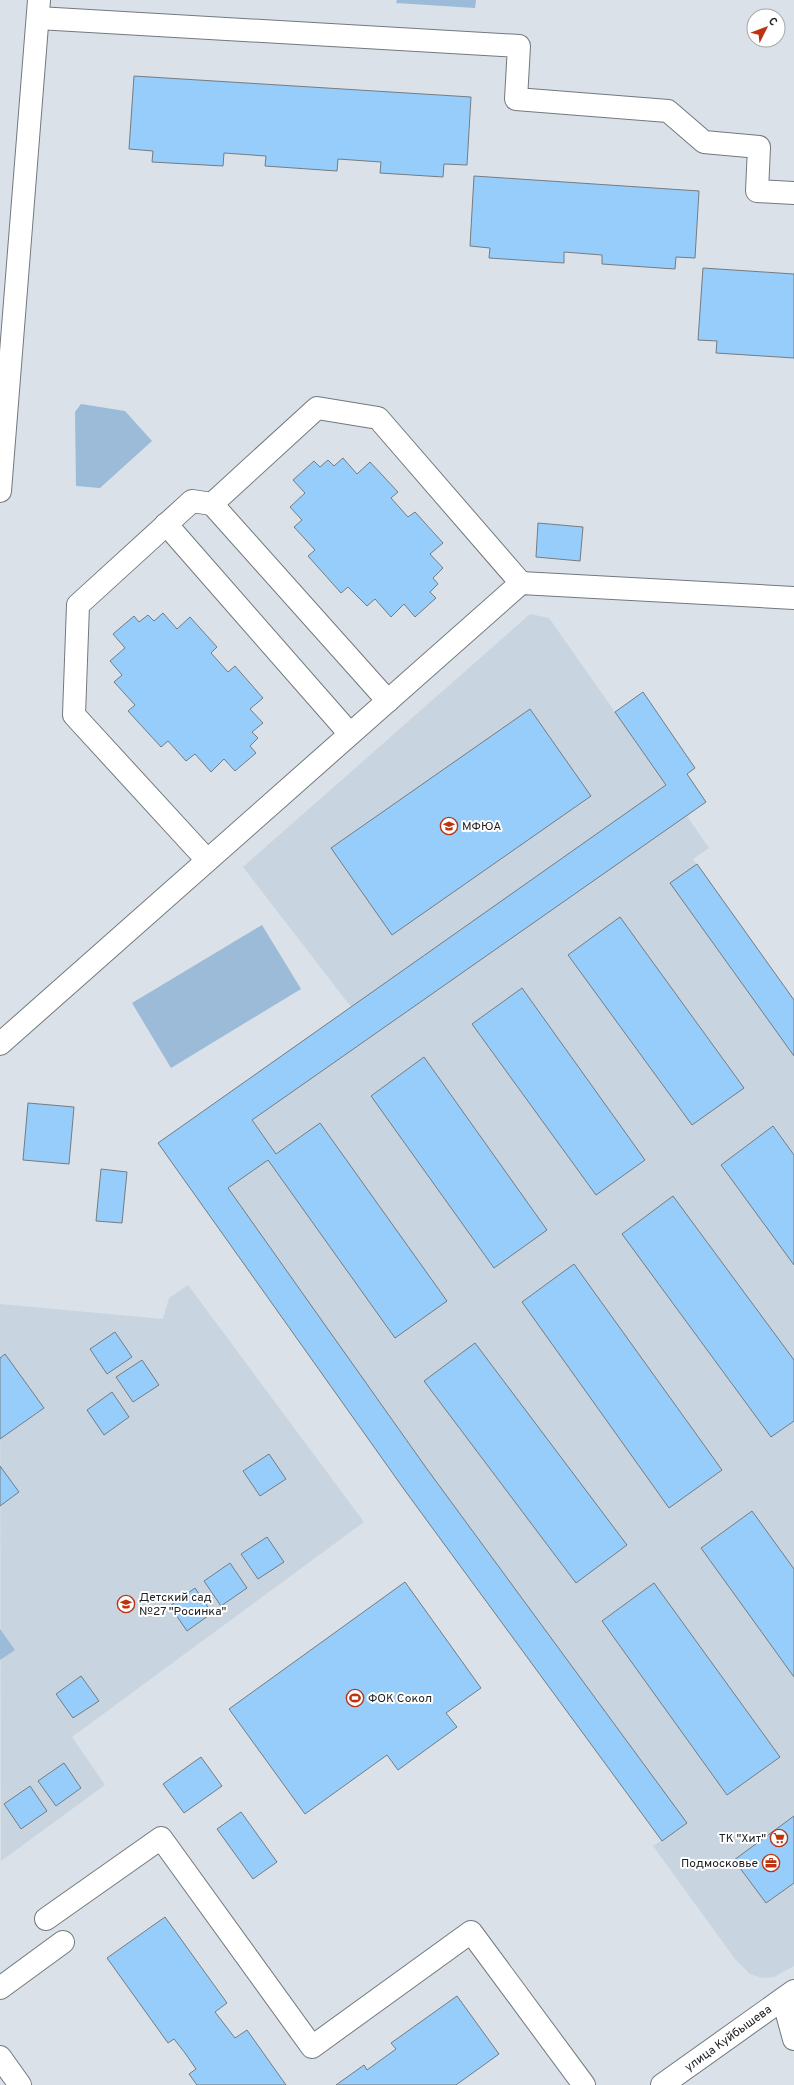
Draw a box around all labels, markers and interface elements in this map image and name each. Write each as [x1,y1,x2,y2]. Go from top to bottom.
north arrow [746,8,786,48]
text: С [765,15,780,29]
school or university icon: МФЮА [439,816,459,836]
place label: МФЮА [462,819,501,835]
place label: Детский сад №27 "Росинка" [139,1590,226,1620]
school or university icon: Детский сад №27 "Росинка" [116,1594,136,1614]
sports icon: ФОК Сокол [345,1688,365,1708]
place label: ФОК Сокол [368,1691,432,1707]
supermarket icon: ТК "Хит" [769,1828,789,1848]
place label: ТК "Хит" [719,1831,766,1847]
office icon: Подмосковье [761,1853,781,1873]
place label: Подмосковье [681,1856,758,1872]
street label: улица Куйбышева [682,2002,775,2076]

